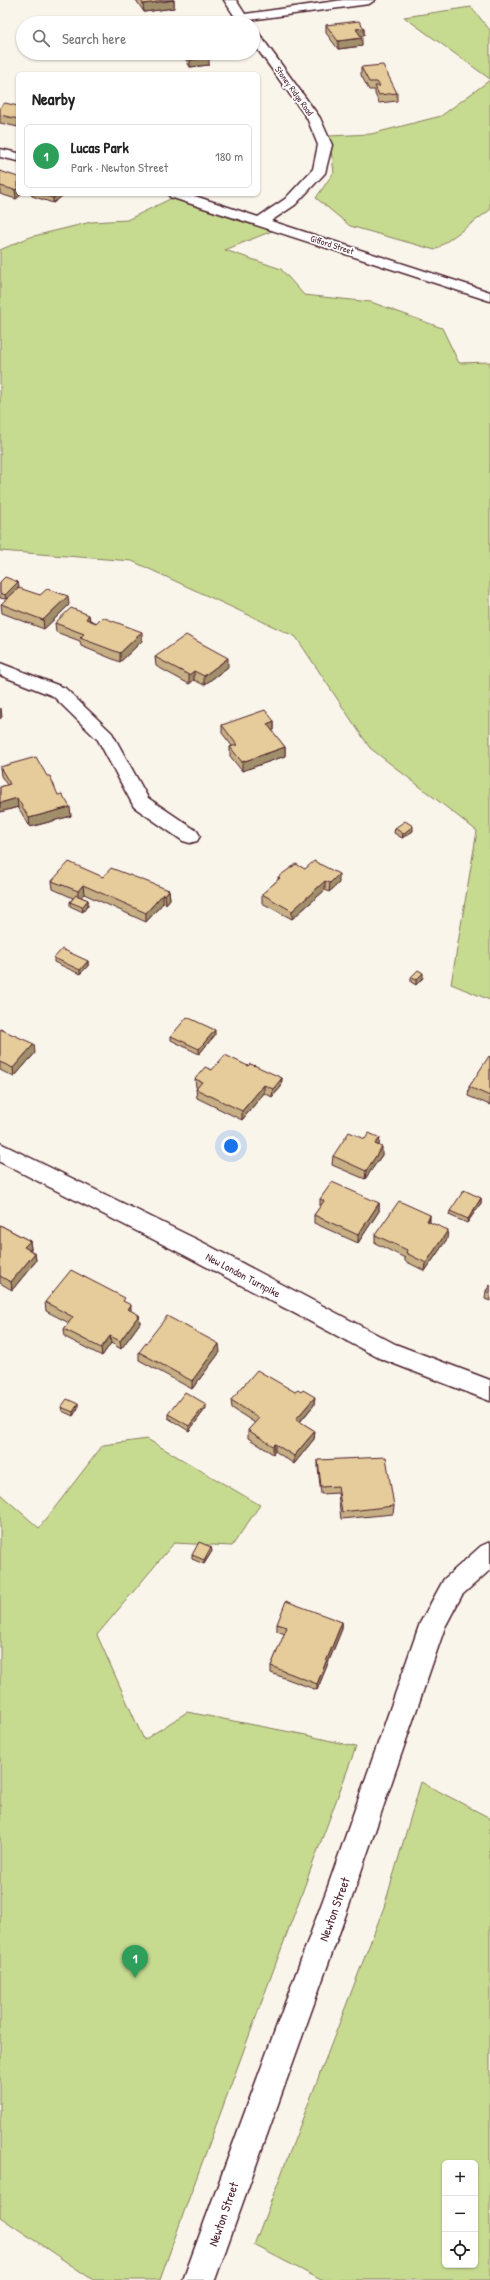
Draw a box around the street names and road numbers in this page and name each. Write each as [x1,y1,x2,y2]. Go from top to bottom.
street label: Stoney Ridge Road [272,64,316,119]
street label: Gifford Street [309,232,356,258]
street label: New London Turnpike [203,1249,283,1301]
street label: Newton Street [314,1874,354,1944]
street label: Newton Street [204,2179,243,2249]

